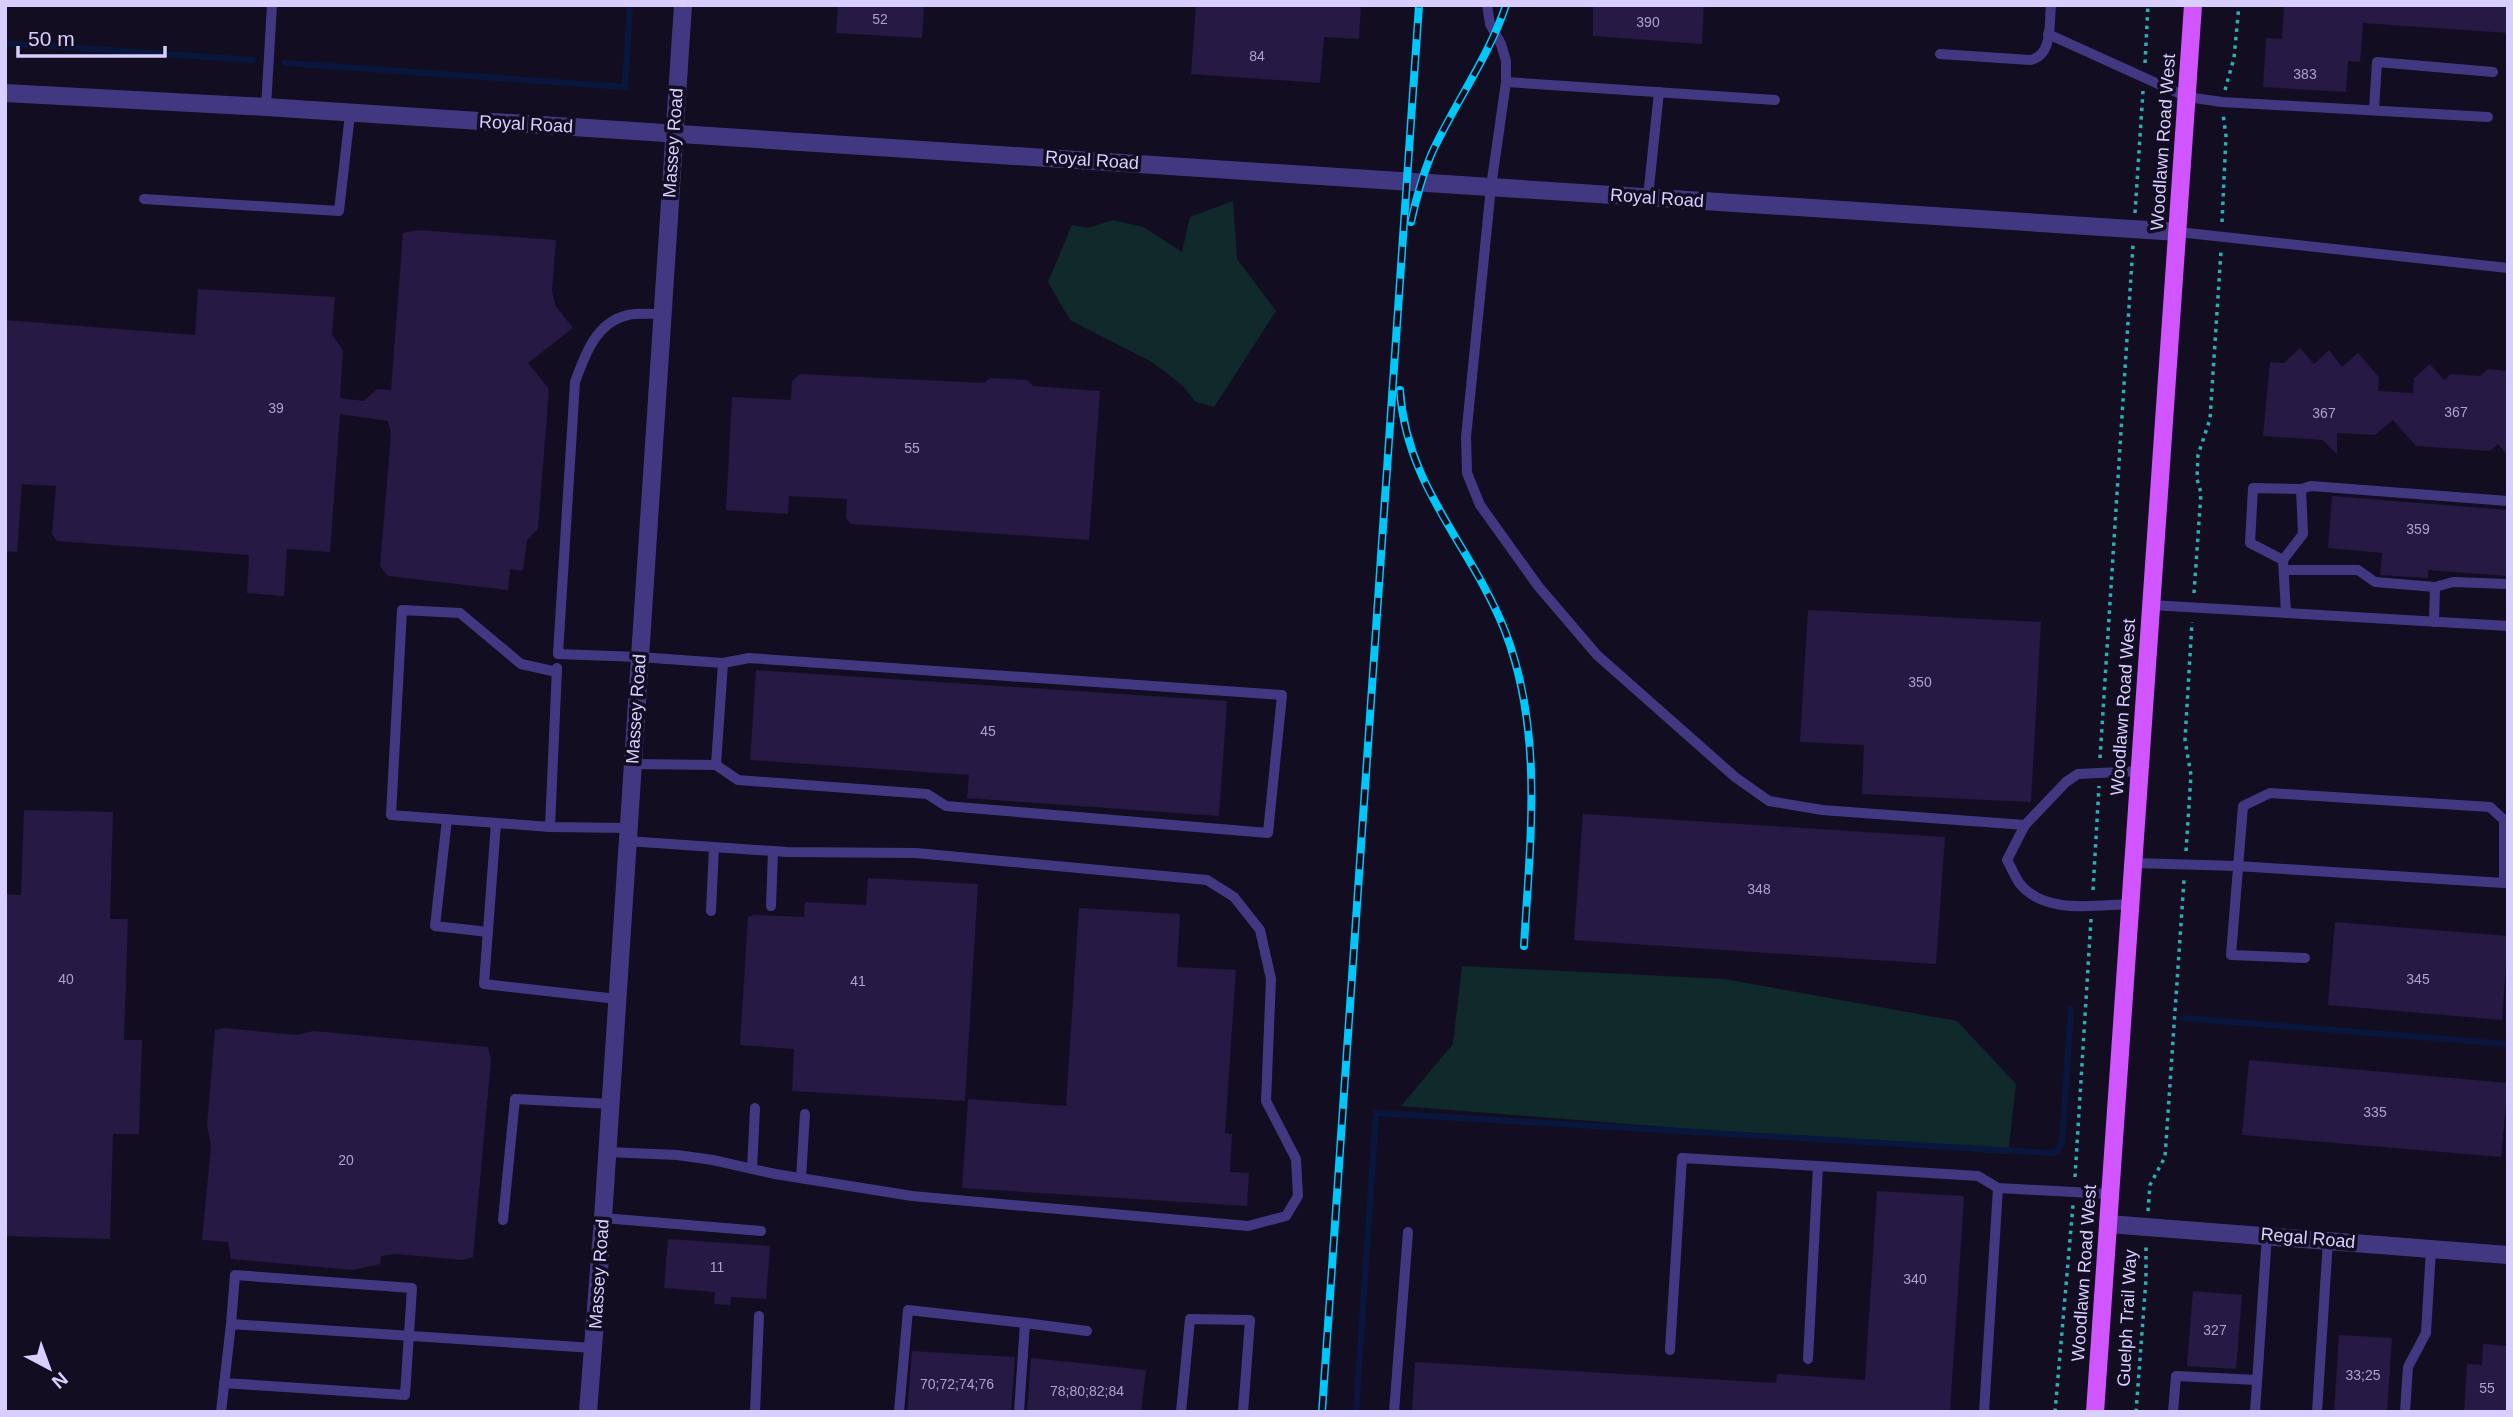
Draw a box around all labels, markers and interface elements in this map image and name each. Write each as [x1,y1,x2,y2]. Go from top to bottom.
house number: 52 [872,11,888,27]
scale bar [18,14,164,58]
house number: 390 [1636,14,1660,30]
text: 50 m [28,27,75,50]
house number: 84 [1249,48,1265,64]
street label: Woodlawn Road West [2147,53,2179,231]
house number: 383 [2293,66,2317,82]
street label: Massey Road [659,87,687,199]
street label: Royal Road [479,112,573,136]
street label: Royal Road [1044,147,1140,173]
street label: Royal Road [1609,185,1705,211]
house number: 39 [268,400,284,416]
house number: 367 [2444,404,2468,420]
house number: 367 [2312,405,2336,421]
house number: 55 [904,440,920,456]
house number: 359 [2406,521,2430,537]
street label: Woodlawn Road West [2107,618,2139,796]
street label: Massey Road [622,653,650,765]
house number: 350 [1908,674,1932,690]
house number: 45 [980,723,996,739]
house number: 348 [1747,881,1771,897]
house number: 40 [58,971,74,987]
house number: 345 [2406,971,2430,987]
house number: 41 [850,973,866,989]
house number: 335 [2363,1104,2387,1120]
house number: 20 [338,1152,354,1168]
street label: Woodlawn Road West [2068,1184,2100,1362]
street label: Massey Road [585,1218,613,1330]
street label: Regal Road [2260,1224,2356,1252]
street label: Guelph Trail Way [2113,1249,2141,1387]
house number: 11 [710,1259,724,1275]
house number: 340 [1903,1271,1927,1287]
house number: 327 [2203,1322,2227,1338]
north arrow [14,1333,84,1403]
house number: 33;25 [2345,1367,2381,1383]
text: N [48,1368,72,1393]
house number: 70;72;74;76 [920,1376,994,1392]
house number: 55 [2479,1380,2495,1396]
house number: 78;80;82;84 [1050,1383,1124,1399]

